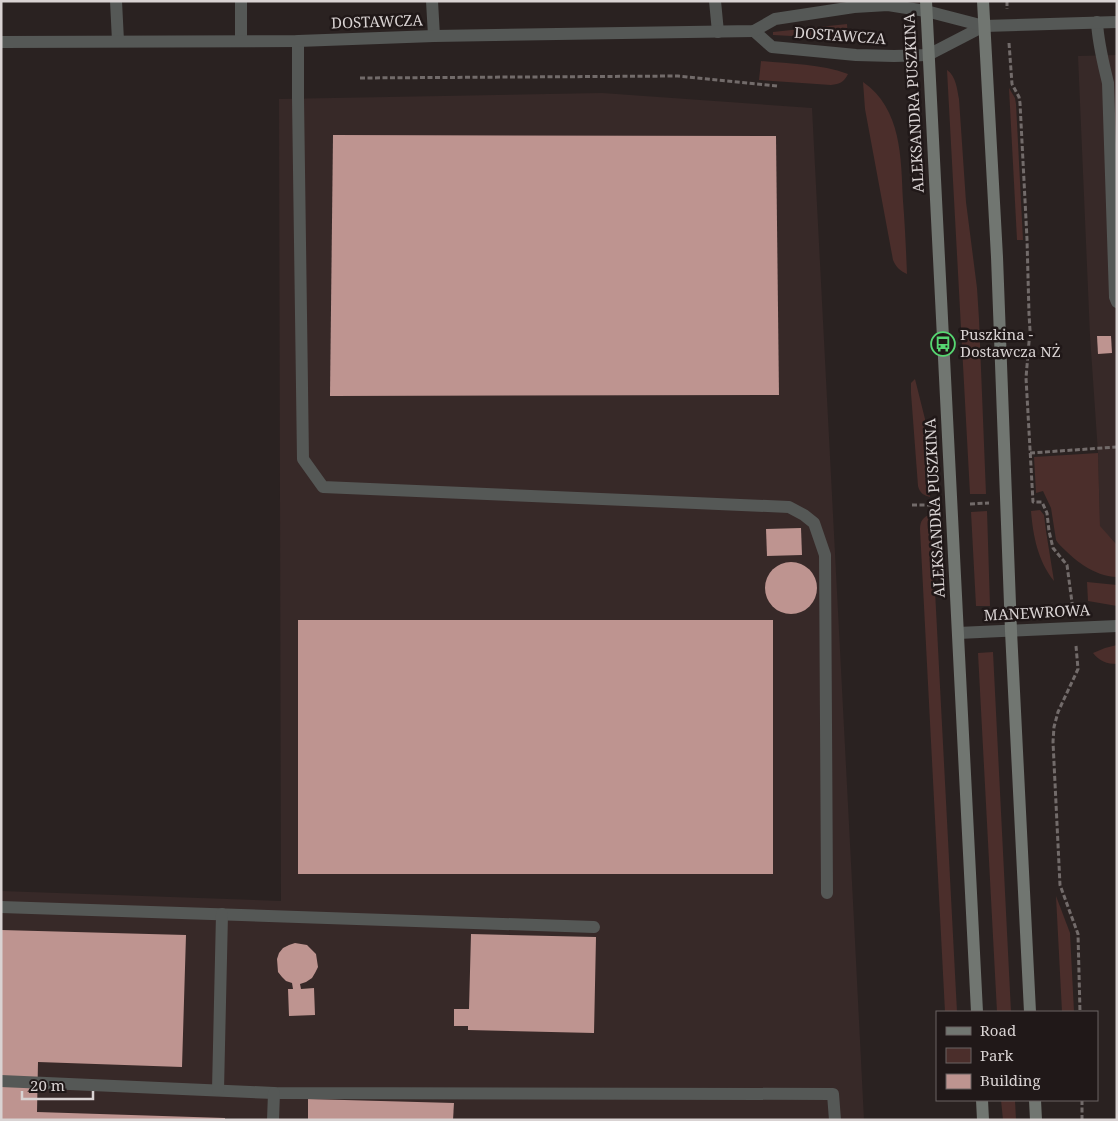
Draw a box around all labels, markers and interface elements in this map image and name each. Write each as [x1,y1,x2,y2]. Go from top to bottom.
street label: DOSTAWCZA [331,9,424,33]
street label: ALEKSANDRA PUSZKINA [898,12,928,193]
street label: DOSTAWCZA [794,22,887,48]
place label: Puszkina - Dostawcza NŻ [960,324,1061,361]
bus stop icon: Puszkina - Dostawcza NŻ [930,331,956,357]
street label: ALEKSANDRA PUSZKINA [919,417,949,598]
street label: MANEWROWA [983,599,1091,625]
legend [936,1011,1098,1101]
text: Road [980,1020,1016,1040]
text: Park [980,1045,1014,1065]
scale bar [22,1068,94,1100]
text: Building [980,1070,1041,1090]
text: 20 m [30,1075,65,1095]

